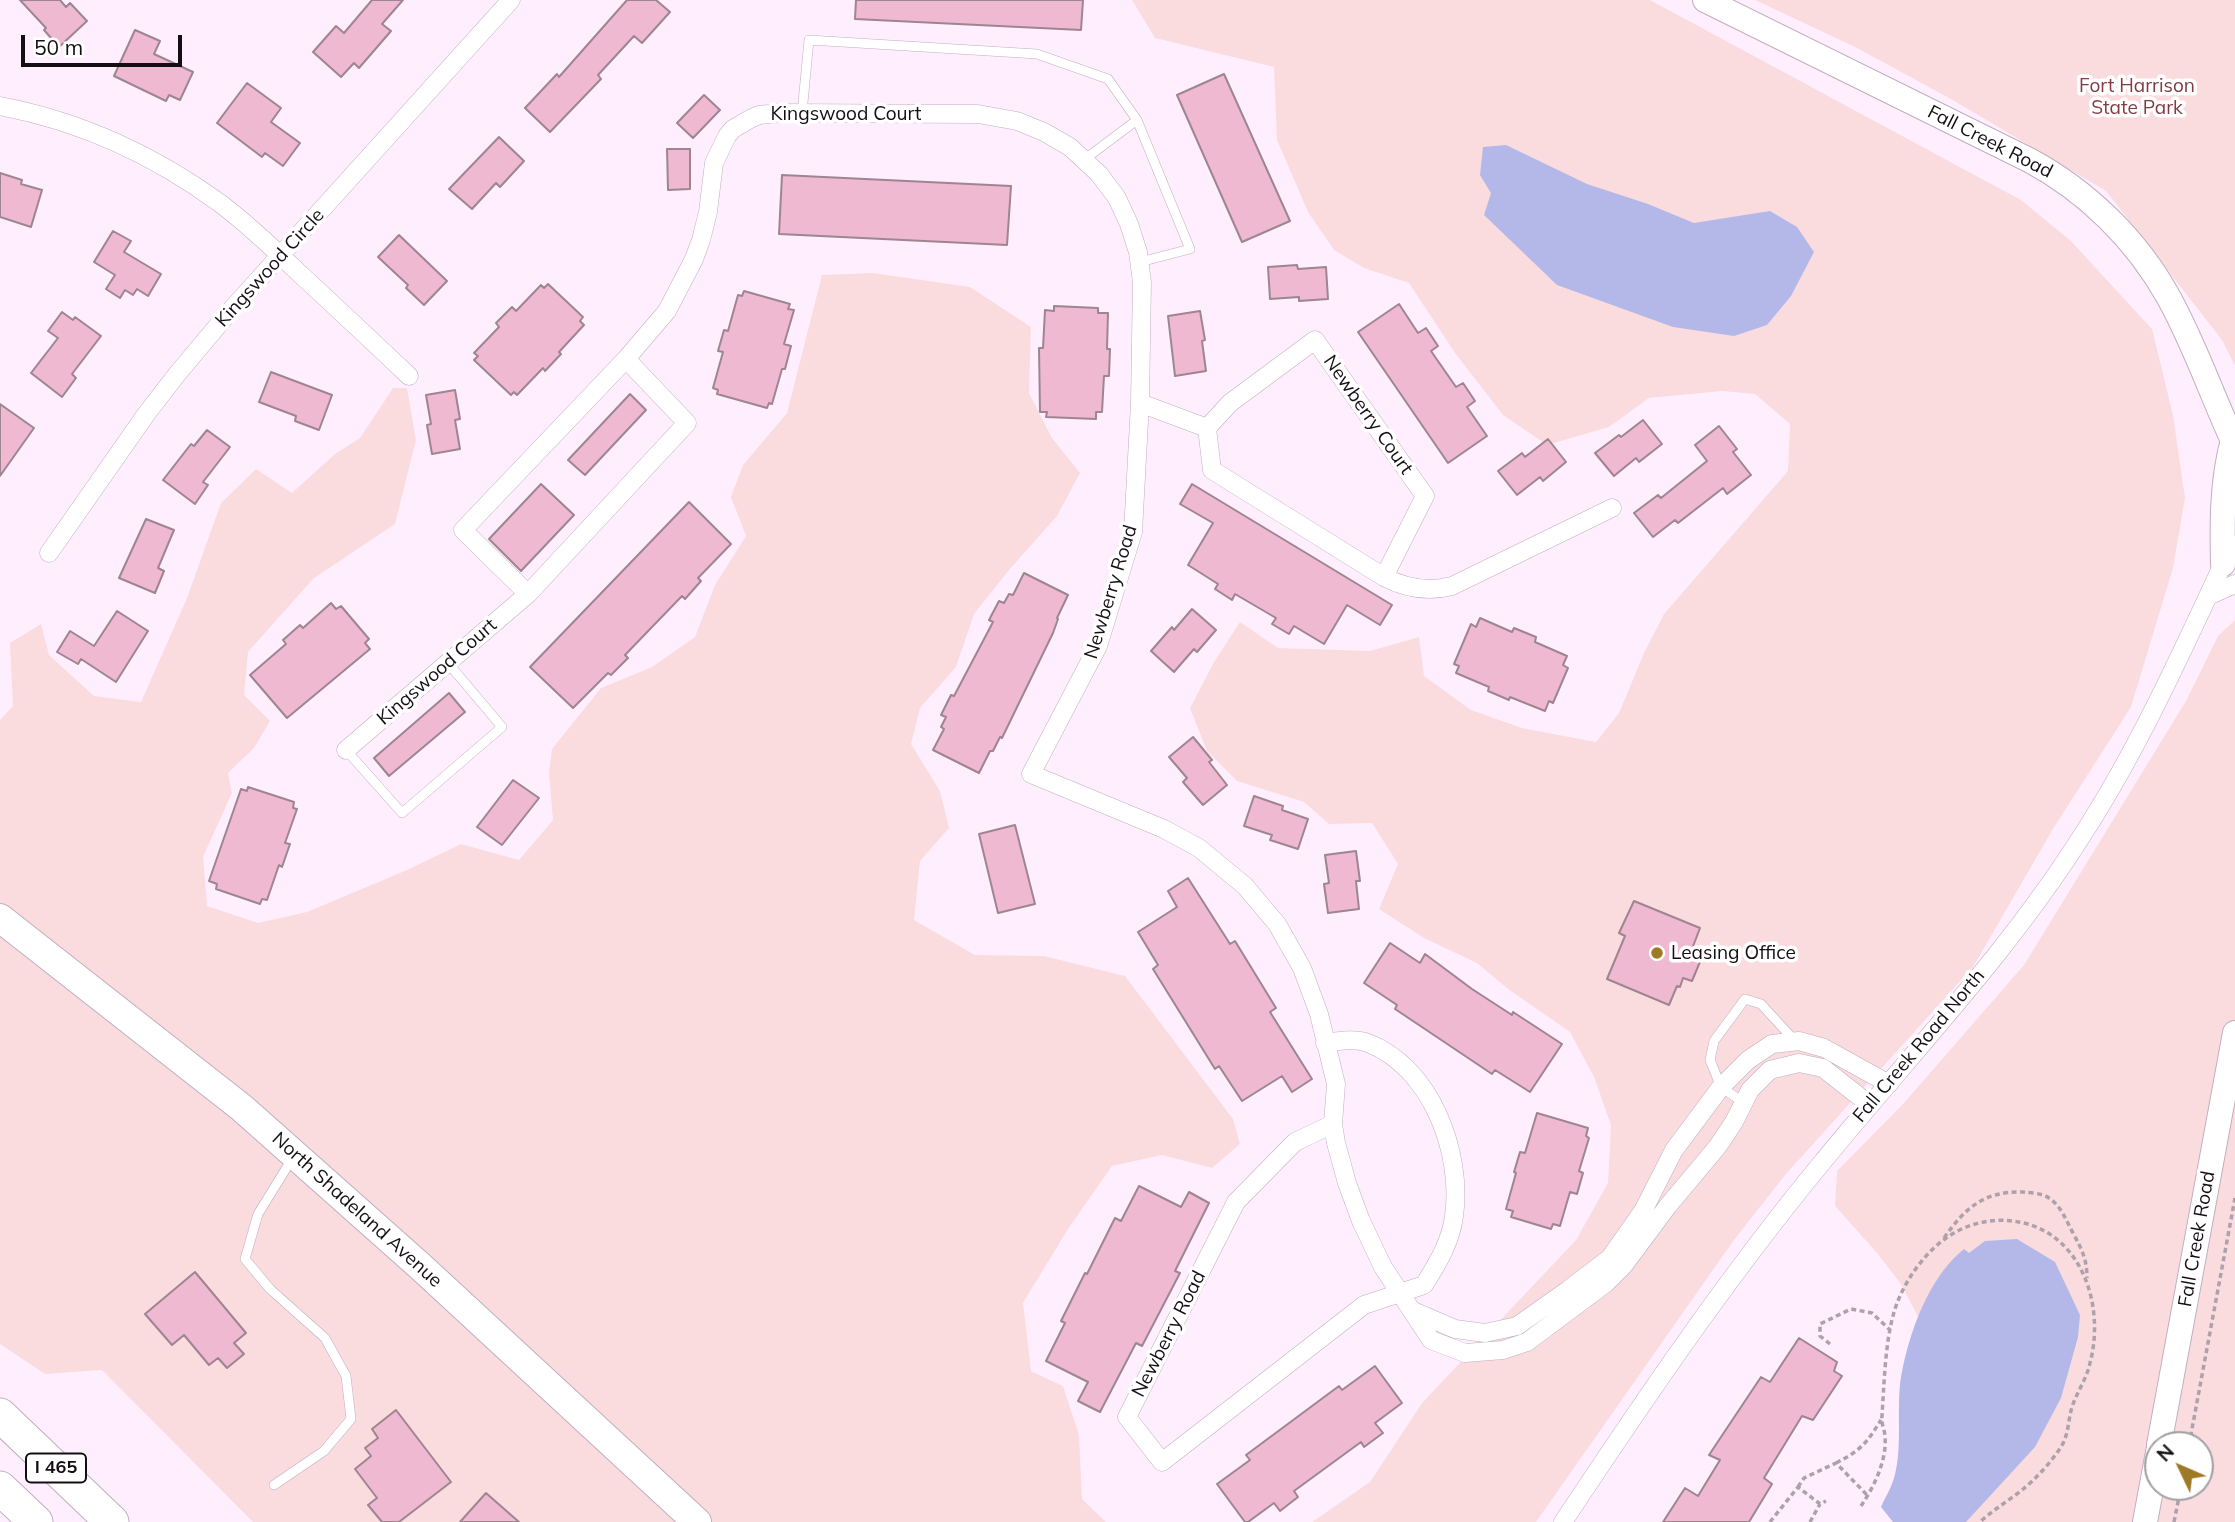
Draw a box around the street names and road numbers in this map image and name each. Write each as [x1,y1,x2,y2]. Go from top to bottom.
street label: Fall Creek Road [1924,101,2056,183]
street label: Kingswood Court [770,103,922,125]
street label: Kingswood Circle [211,204,329,332]
street label: Newberry Court [1318,351,1418,479]
street label: Newberry Road [1080,522,1142,662]
street label: Kingswood Court [373,614,501,730]
street label: Fall Creek Road North [1848,965,1990,1127]
street label: North Shadeland Avenue [267,1128,447,1292]
street label: Fall Creek Road [2174,1169,2220,1309]
street label: Newberry Road [1127,1267,1211,1401]
road number: I 465 [26,1454,86,1483]

